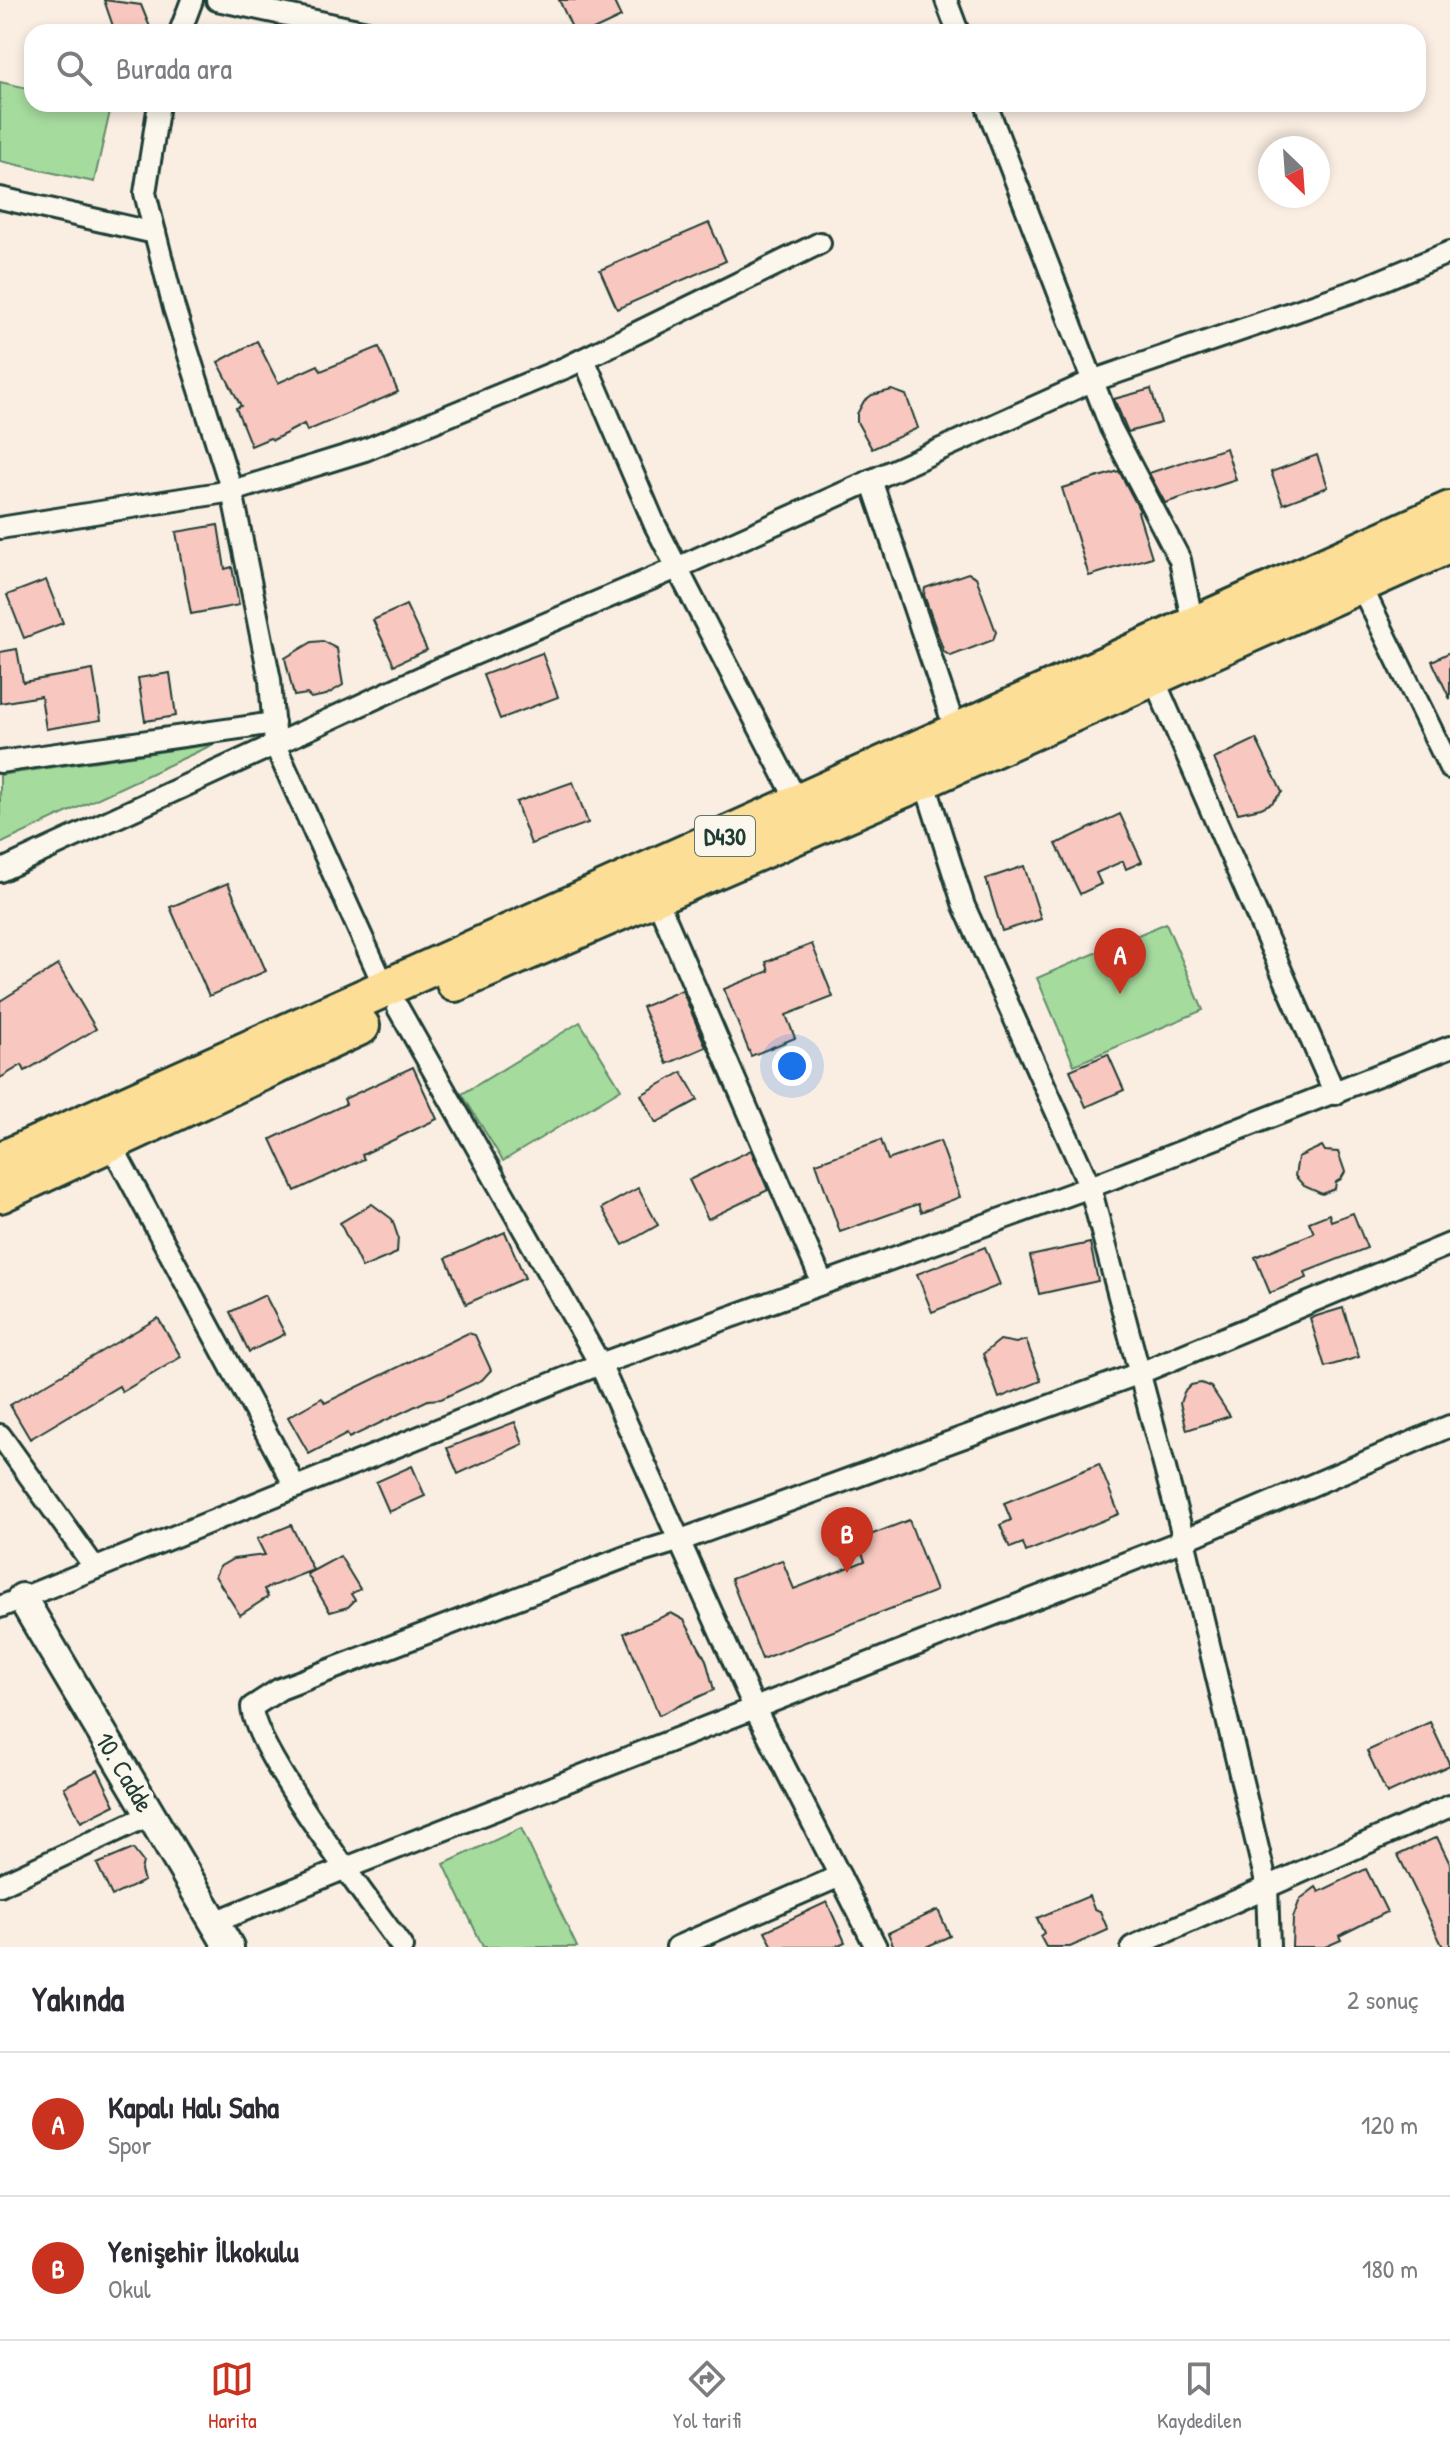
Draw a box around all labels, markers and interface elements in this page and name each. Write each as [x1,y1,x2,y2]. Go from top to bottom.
search box [24,24,1426,112]
icon: search [52,46,96,90]
text: Burada ara [116,48,232,88]
north arrow [1258,136,1330,208]
road number: D430 [695,816,755,856]
pin: A [1094,928,1146,994]
your location [772,1046,812,1086]
pin: B [821,1507,873,1573]
street label: 10. Cadde [87,1725,163,1819]
text: Yakında [32,1976,124,2022]
text: 2 sonuç [1347,1982,1418,2017]
text: Kapalı Halı Saha [108,2087,279,2127]
text: A [52,2107,64,2142]
text: 120 m [1361,2107,1418,2142]
text: Spor [108,2127,152,2162]
text: Yenişehir İlkokulu [108,2231,299,2271]
text: B [51,2251,65,2286]
text: 180 m [1362,2251,1418,2286]
text: Okul [108,2271,151,2306]
tab: Harita [208,2357,257,2435]
tab: Yol tarifi [673,2357,741,2435]
tab: Kaydedilen [1157,2357,1242,2435]

